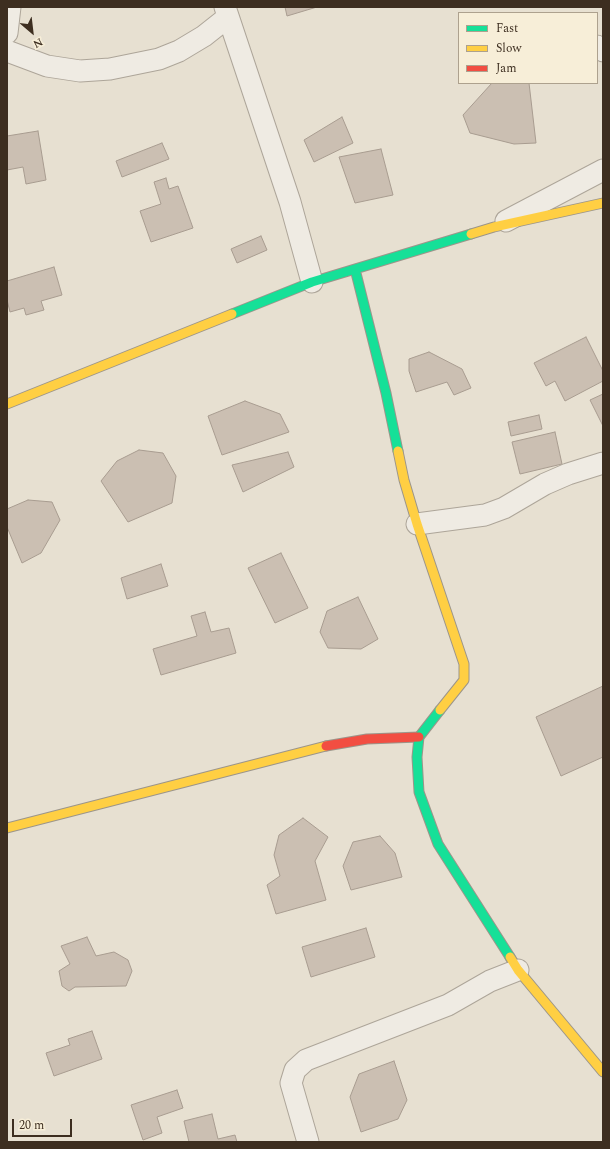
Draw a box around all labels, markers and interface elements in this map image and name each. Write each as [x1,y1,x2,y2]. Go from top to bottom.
north arrow [12,12,52,52]
legend [458,12,598,84]
text: Fast [496,19,518,38]
text: N [30,33,46,53]
text: Slow [496,39,521,58]
text: Jam [496,59,517,78]
scale bar [14,1111,74,1137]
text: 20 m [19,1116,44,1135]

